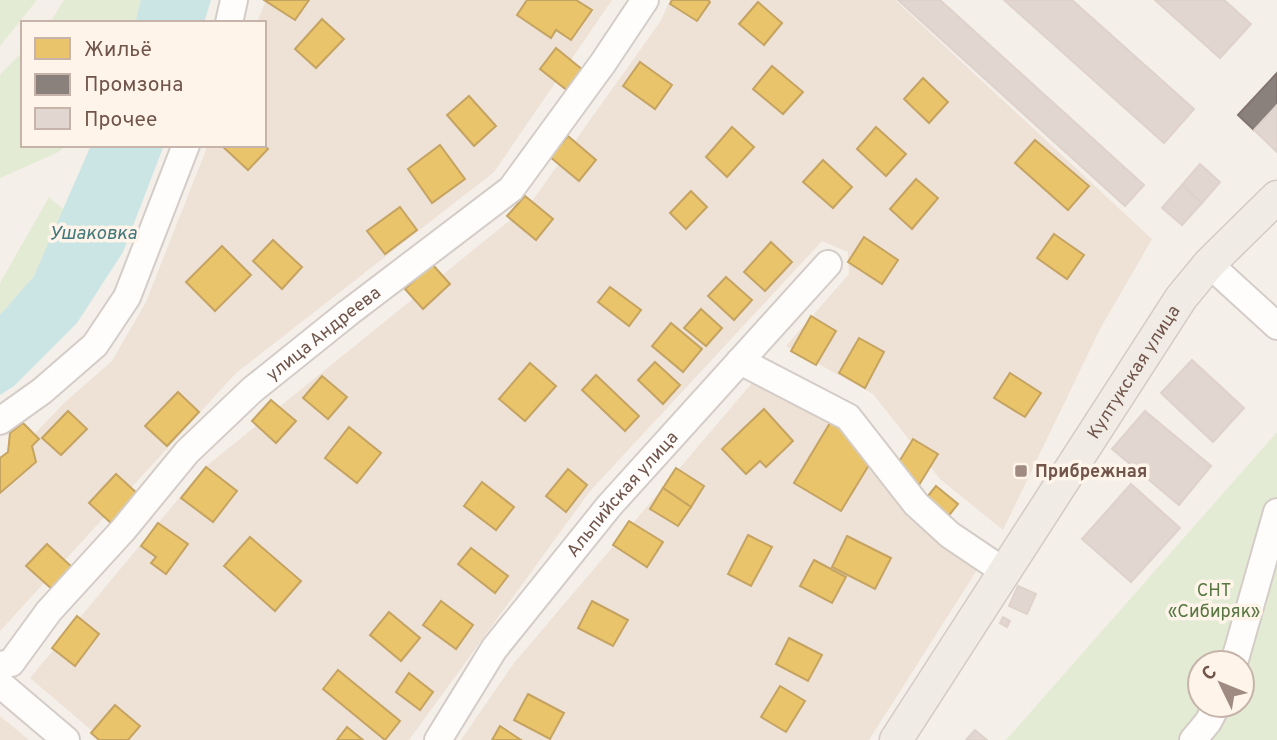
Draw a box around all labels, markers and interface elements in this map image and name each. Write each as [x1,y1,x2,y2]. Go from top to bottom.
legend [21,21,266,147]
text: Жильё [84,37,152,64]
text: Промзона [84,72,183,99]
text: Прочее [84,107,157,134]
water label: Ушаковка [49,222,137,246]
street label: улица Андреева [262,282,386,387]
street label: Култукская улица [1083,301,1186,444]
street label: Альпийская улица [562,427,684,563]
place label: Прибрежная [1035,461,1147,484]
marker: Прибрежная [1013,463,1029,479]
park label: СНТ «Сибиряк» [1168,580,1260,624]
north arrow [1186,649,1256,719]
text: С [1197,661,1223,686]

